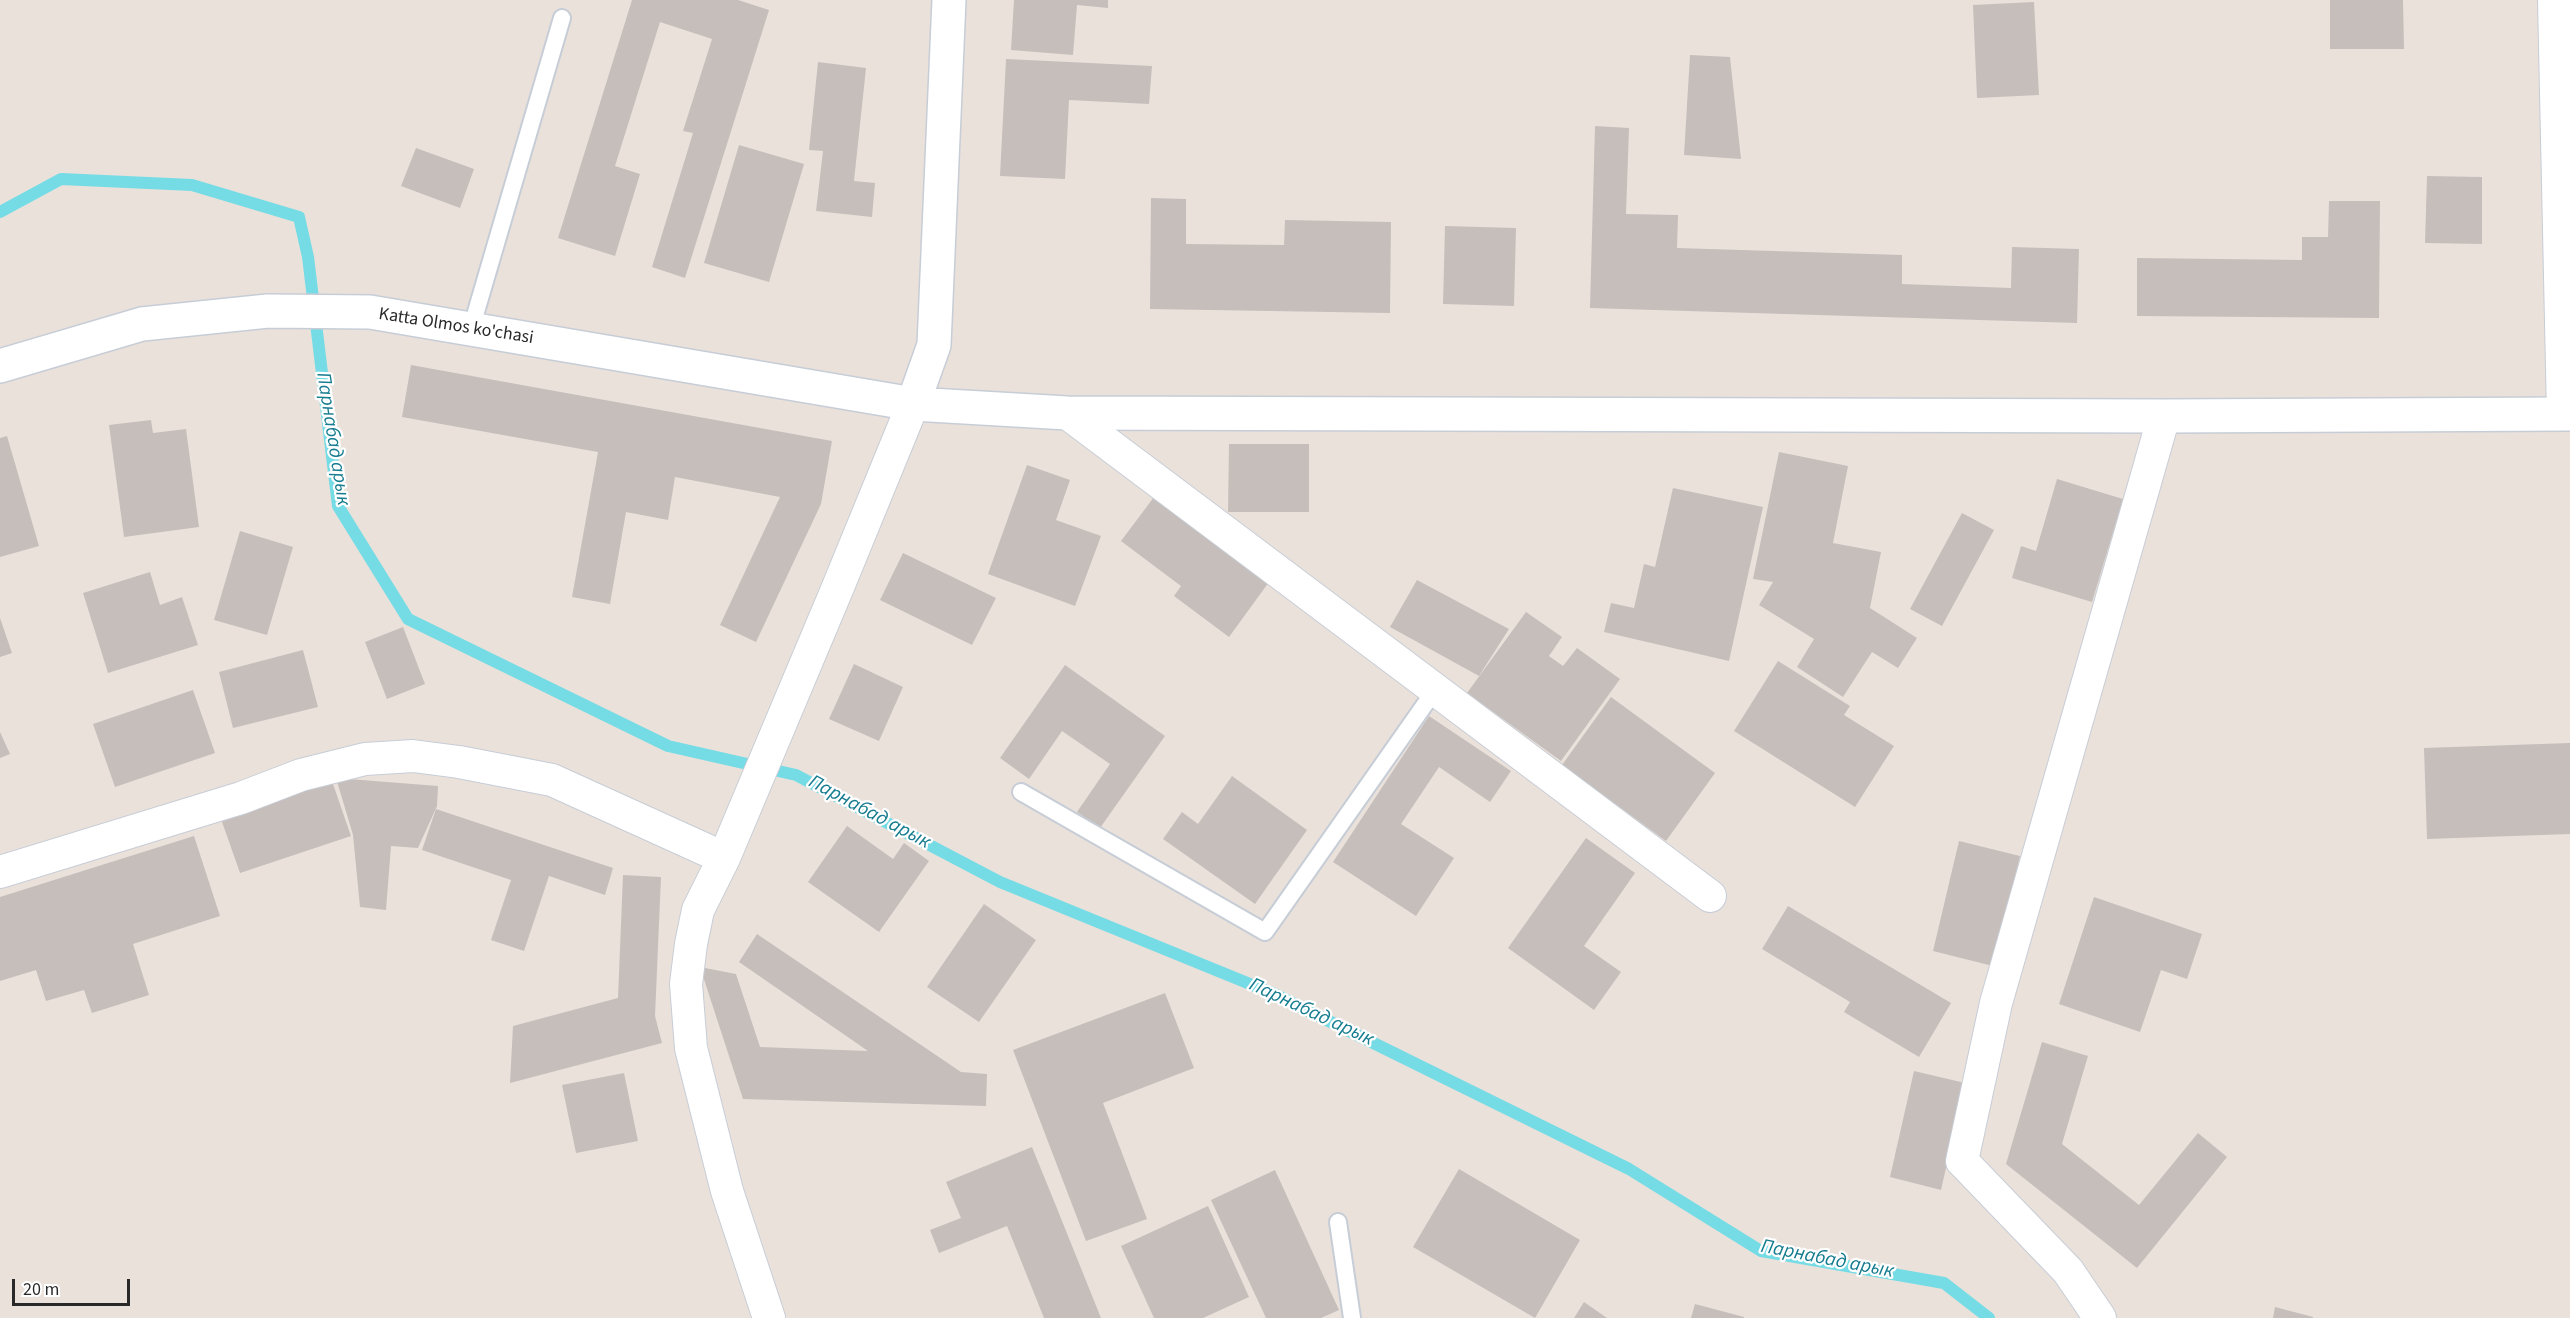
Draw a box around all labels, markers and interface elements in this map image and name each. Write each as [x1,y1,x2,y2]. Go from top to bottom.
street label: Katta Olmos ko'chasi [377,304,535,350]
water label: Парнабад арык [310,371,354,507]
water label: Парнабад арык [804,771,934,855]
water label: Парнабад арык [1245,974,1377,1052]
water label: Парнабад арык [1759,1235,1895,1285]
scale bar [15,1267,134,1305]
text: 20 m [23,1277,59,1302]

